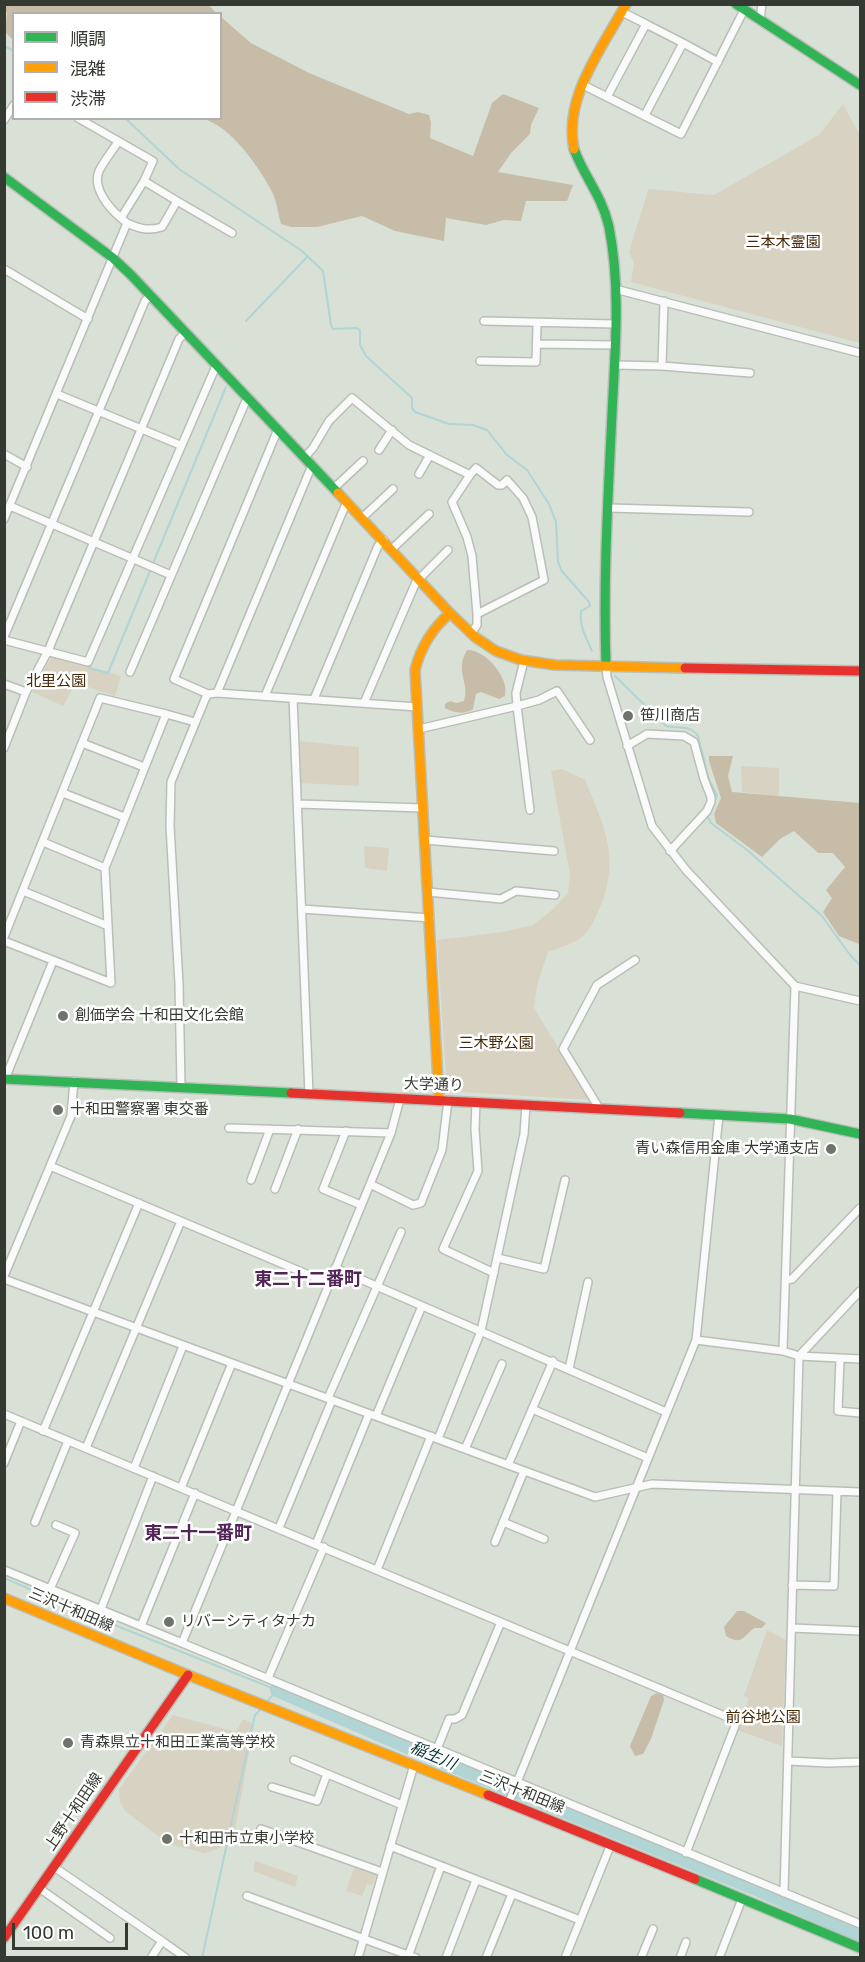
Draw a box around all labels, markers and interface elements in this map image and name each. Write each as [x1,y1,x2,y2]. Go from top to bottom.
legend [12,12,222,120]
text: 順調 [70,28,106,50]
text: 混雑 [70,58,106,80]
text: 渋滞 [70,88,106,110]
park label: 三本木霊園 [746,234,820,252]
park label: 北里公園 [26,673,86,691]
place label: 笹川商店 [640,707,700,725]
marker: 笹川商店 [621,709,635,723]
place label: 創価学会 十和田文化会館 [75,1007,244,1025]
marker: 創価学会 十和田文化会館 [56,1009,70,1023]
park label: 三木野公園 [459,1035,533,1053]
street label: 大学通り [404,1075,464,1095]
place label: 十和田警察署 東交番 [70,1101,209,1119]
marker: 十和田警察署 東交番 [51,1103,65,1117]
place label: 青い森信用金庫 大学通支店 [635,1140,819,1158]
marker: 青い森信用金庫 大学通支店 [824,1142,838,1156]
district label: 東二十二番町 [254,1269,362,1291]
district label: 東二十一番町 [144,1523,252,1545]
street label: 三沢十和田線 [26,1584,116,1636]
place label: リバーシティタナカ [181,1613,316,1631]
marker: リバーシティタナカ [162,1615,176,1629]
park label: 前谷地公園 [726,1709,800,1727]
place label: 青森県立十和田工業高等学校 [80,1734,275,1752]
marker: 青森県立十和田工業高等学校 [61,1736,75,1750]
water label: 稲生川 [407,1738,459,1774]
street label: 三沢十和田線 [477,1767,567,1817]
street label: 上野十和田線 [41,1770,107,1854]
place label: 十和田市立東小学校 [179,1830,314,1848]
marker: 十和田市立東小学校 [160,1832,174,1846]
scale bar [15,1911,130,1949]
text: 100 m [23,1922,74,1944]

